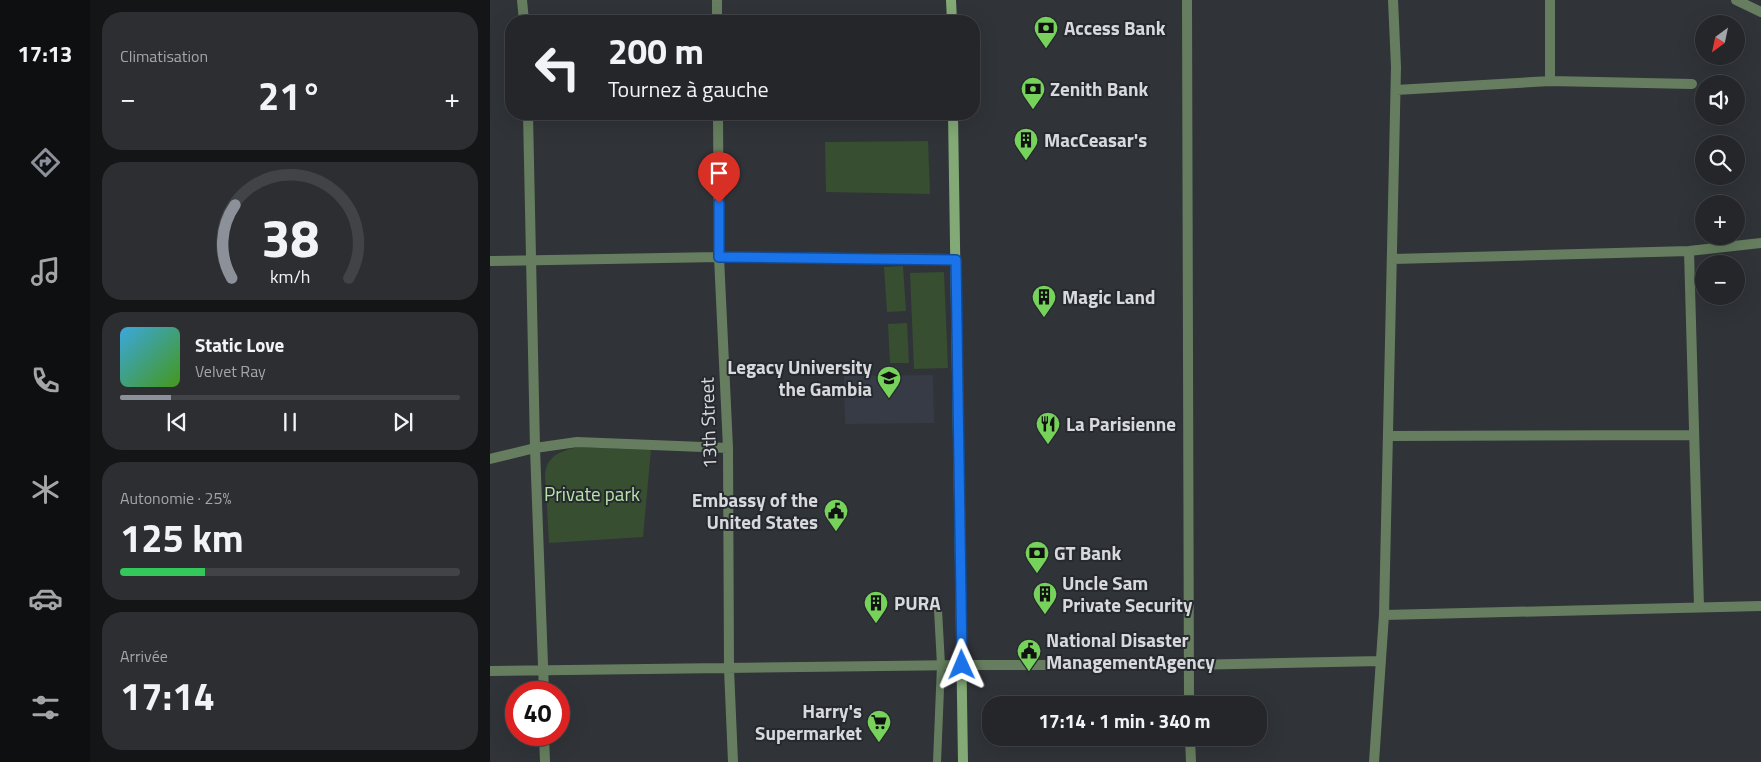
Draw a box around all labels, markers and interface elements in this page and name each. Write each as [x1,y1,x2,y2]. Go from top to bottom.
place label: Access Bank [1064,13,1166,42]
bank icon: Access Bank [1033,15,1059,49]
north arrow [1695,15,1745,65]
map controls [1695,15,1745,305]
text: 200 m [608,24,704,78]
icon: left [525,35,590,100]
text: 17:13 [18,37,72,71]
text: Climatisation [120,44,208,68]
text: 21° [258,67,322,125]
text: Tournez à gauche [608,72,769,106]
place label: Zenith Bank [1050,74,1148,103]
button: sound [1695,75,1745,125]
text: − [120,76,136,119]
text: + [444,76,460,119]
bank icon: Zenith Bank [1020,76,1046,110]
place label: MacCeasar's [1044,125,1147,154]
building icon: MacCeasar's [1013,127,1039,161]
button: search [1695,135,1745,185]
icon: directions [28,145,63,180]
pin [698,152,740,203]
icon: arrive [705,159,733,187]
button: + [1695,195,1745,245]
text: 38 [261,198,319,277]
icon: music [28,254,63,289]
button: − [1695,255,1745,305]
text: km/h [270,263,310,290]
place label: Magic Land [1062,282,1155,311]
building icon: Magic Land [1031,284,1057,318]
text: Static Love [195,330,284,359]
place label: Legacy University the Gambia [727,352,872,403]
text: Velvet Ray [195,359,266,383]
icon: phone [28,363,63,398]
school or university icon: Legacy University the Gambia [876,365,902,399]
street label: 13th Street [691,377,724,469]
icon: previous [163,408,191,436]
icon: pause [276,408,304,436]
icon: next [389,408,417,436]
place label: La Parisienne [1066,409,1176,438]
restaurant icon: La Parisienne [1035,411,1061,445]
icon: climate [28,472,63,507]
park label: Private park [544,479,640,508]
place label: Embassy of the United States [692,485,818,536]
text: Autonomie · 25% [120,486,232,510]
public building icon: Embassy of the United States [823,498,849,532]
text: 125 km [120,509,244,567]
place label: GT Bank [1054,538,1122,567]
bank icon: GT Bank [1024,540,1050,574]
place label: Uncle Sam Private Security [1062,568,1193,619]
icon: car [28,581,63,616]
building icon: Uncle Sam Private Security [1032,581,1058,615]
place label: PURA [894,588,941,617]
building icon: PURA [863,590,889,624]
place label: National Disaster ManagementAgency [1046,625,1215,676]
position arrow [935,638,987,690]
public building icon: National Disaster ManagementAgency [1016,638,1042,672]
text: Arrivée [120,644,168,668]
text: 17:14 [120,667,215,725]
speed limit sign: 40 [505,681,570,746]
icon: filters [28,690,63,725]
place label: Harry's Supermarket [755,696,862,747]
text: 17:14 · 1 min · 340 m [1038,706,1211,735]
supermarket icon: Harry's Supermarket [866,709,892,743]

